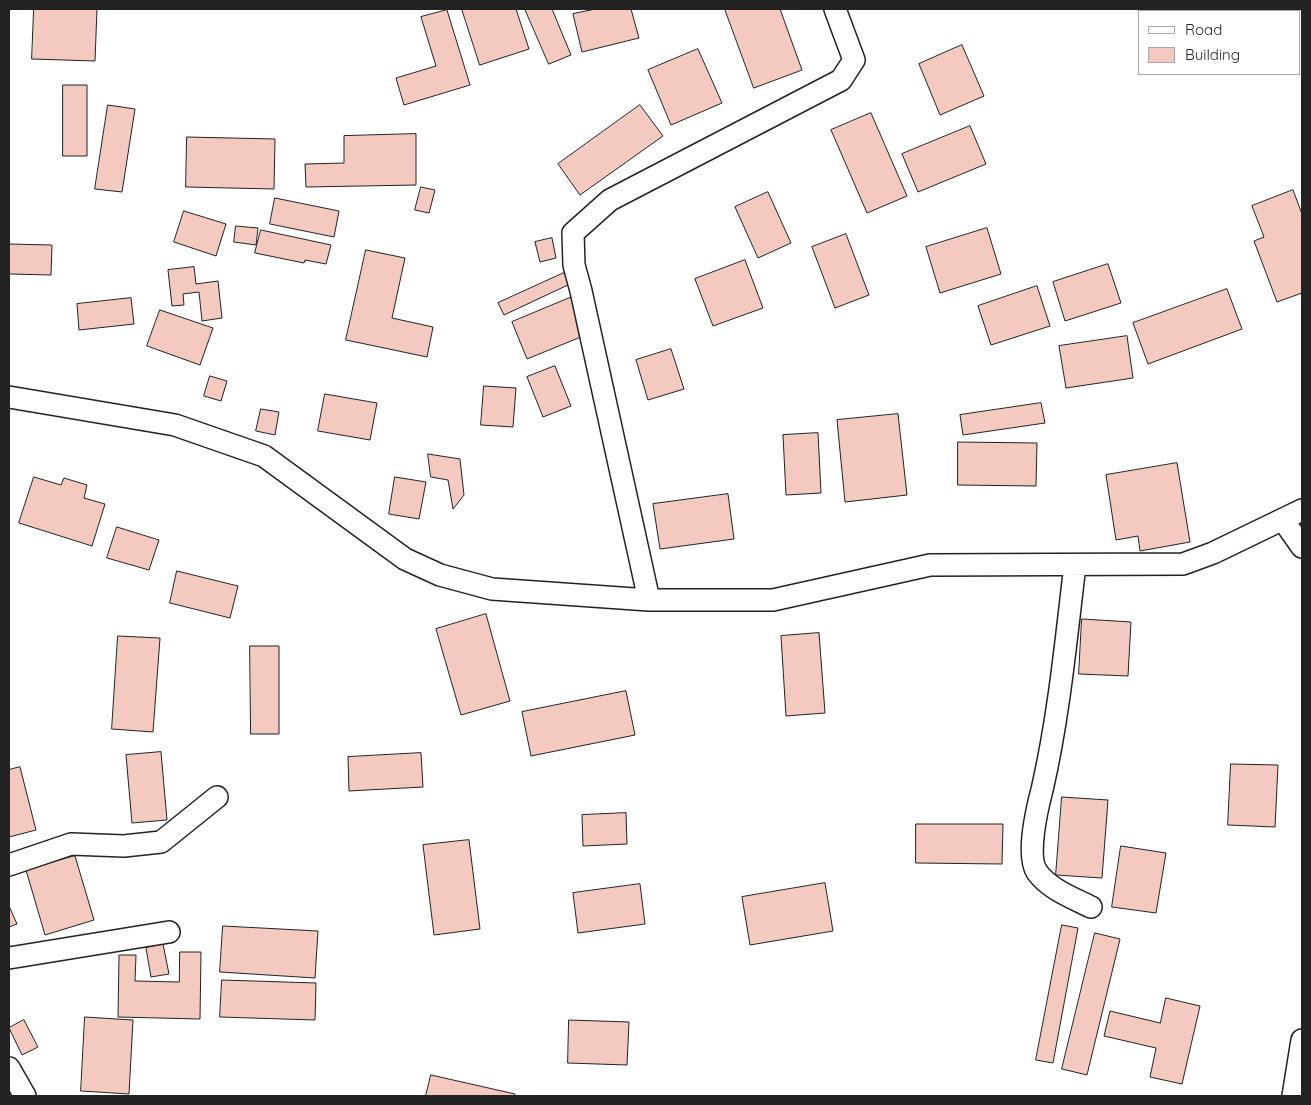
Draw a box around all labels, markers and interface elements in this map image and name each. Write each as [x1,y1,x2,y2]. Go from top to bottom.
legend [1138,10,1301,75]
text: Road [1185,20,1222,39]
text: Building [1185,45,1240,64]

